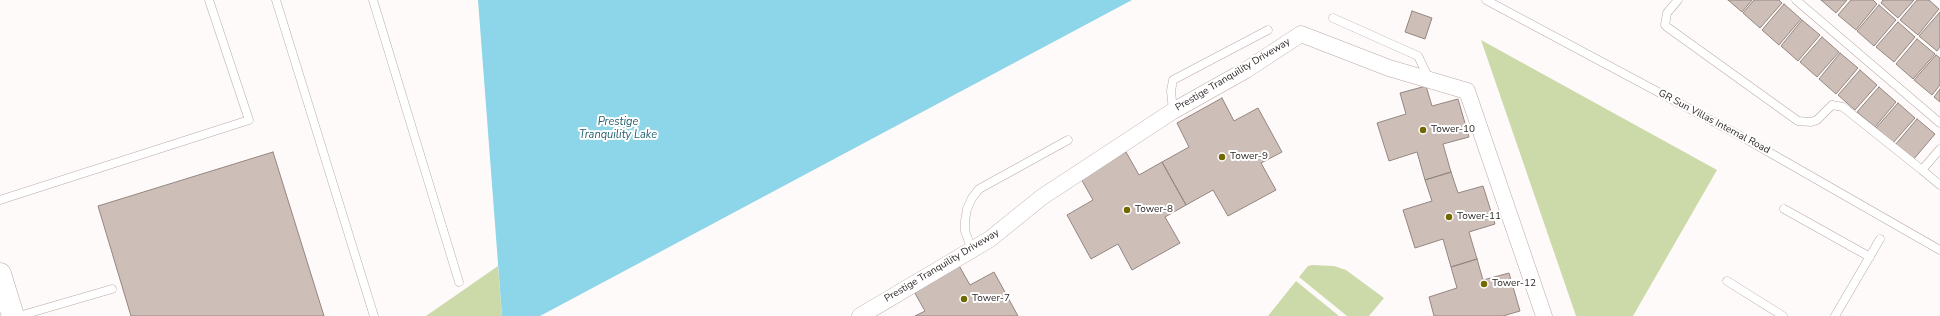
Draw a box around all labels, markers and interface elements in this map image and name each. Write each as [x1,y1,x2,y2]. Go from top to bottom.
street label: Prestige Tranquility Driveway [1173,36,1293,114]
street label: GR Sun Villas Internal Road [1656,87,1772,157]
water label: Prestige Tranquility Lake [579,115,657,141]
place label: Tower-10 [1431,124,1475,136]
marker: Tower-10 [1418,125,1428,135]
place label: Tower-9 [1230,151,1268,163]
marker: Tower-9 [1217,152,1227,162]
place label: Tower-8 [1135,204,1173,216]
marker: Tower-8 [1122,205,1132,215]
place label: Tower-11 [1457,211,1501,223]
marker: Tower-11 [1444,212,1454,222]
street label: Prestige Tranquility Driveway [882,227,1002,305]
place label: Tower-12 [1492,278,1536,290]
marker: Tower-12 [1479,279,1489,289]
place label: Tower-7 [972,293,1010,305]
marker: Tower-7 [959,294,969,304]

